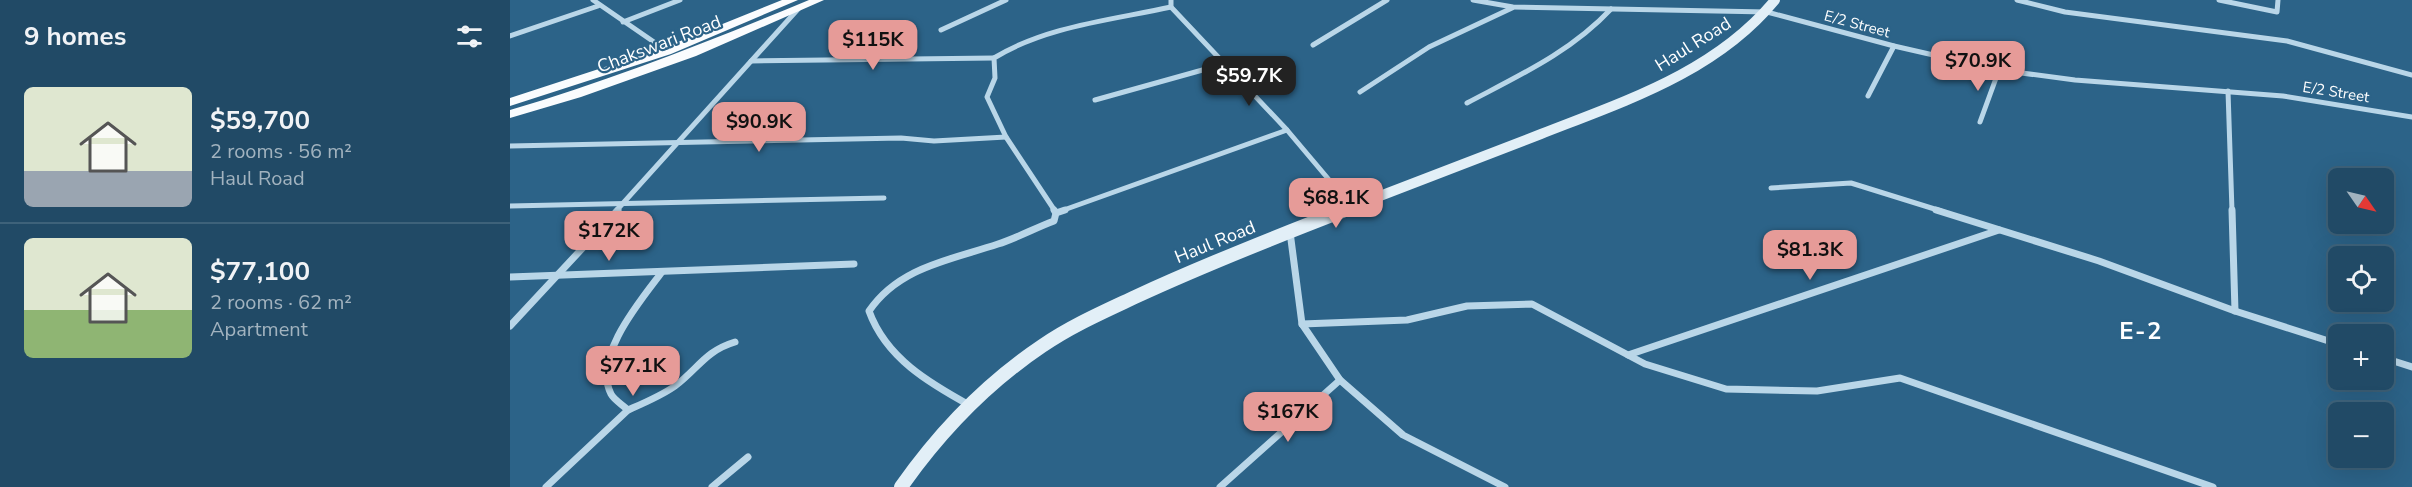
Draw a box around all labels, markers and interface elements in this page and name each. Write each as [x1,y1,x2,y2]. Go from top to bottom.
street label: E/2 Street [1822,6,1893,43]
street label: Chakswari Road [594,9,724,79]
street label: Haul Road [1651,11,1735,77]
text: 9 homes [24,19,126,54]
icon: filters [453,20,486,53]
pin: $115K [831,20,915,71]
text: $115K [842,26,904,53]
pin: $70.9K [1929,41,2027,92]
text: $70.9K [1945,47,2011,74]
pin: $59.7K [1200,56,1298,107]
text: $59.7K [1216,62,1282,89]
street label: E/2 Street [2301,77,2372,107]
pin: $90.9K [710,102,808,153]
text: $59,700 [210,103,310,138]
text: $90.9K [726,108,792,135]
icon: home [72,111,144,183]
text: 2 rooms · 56 m² [210,138,352,165]
text: Haul Road [210,165,305,192]
north arrow [2328,168,2394,234]
map controls [2328,168,2394,468]
pin: $68.1K [1287,178,1385,229]
text: $68.1K [1303,184,1369,211]
pin: $172K [567,211,651,262]
street label: Haul Road [1171,215,1259,269]
text: $172K [578,217,640,244]
pin: $81.3K [1761,230,1859,281]
text: $81.3K [1777,236,1843,263]
button: locate [2328,246,2394,312]
text: $77,100 [210,254,310,289]
icon: home [72,262,144,334]
text: 2 rooms · 62 m² [210,289,352,316]
district label: E-2 [2119,315,2163,347]
text: Apartment [210,316,308,343]
button: + [2328,324,2394,390]
pin: $77.1K [584,346,682,397]
text: $77.1K [600,352,666,379]
pin: $167K [1246,392,1330,443]
text: $167K [1257,398,1319,425]
button: − [2328,402,2394,468]

